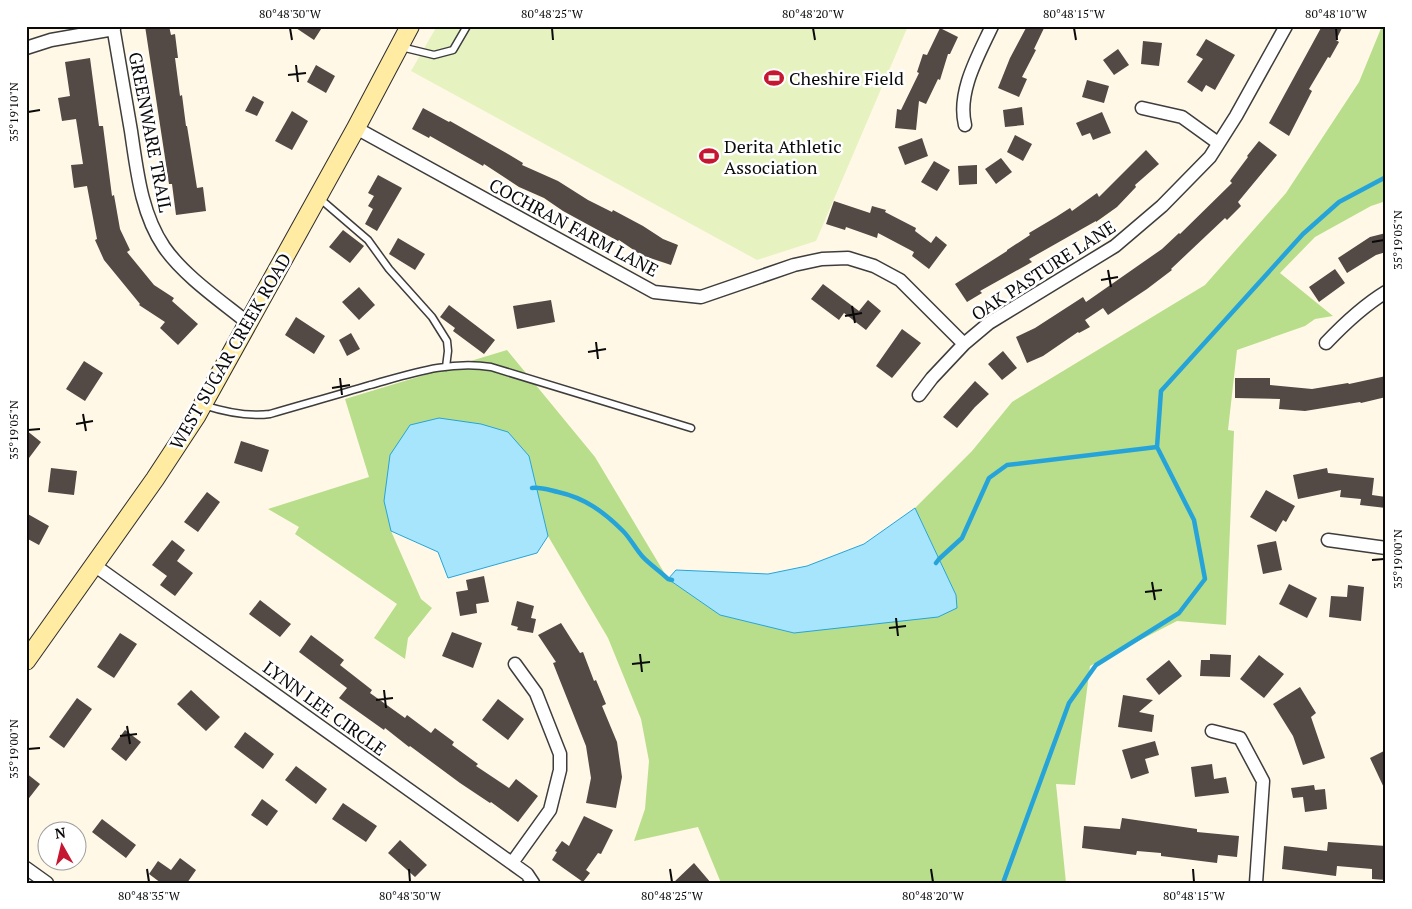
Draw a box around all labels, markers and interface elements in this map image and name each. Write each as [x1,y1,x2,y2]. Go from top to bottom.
text: 80°48'30"W [259,6,322,21]
text: 80°48'25"W [521,6,584,21]
text: 80°48'20"W [782,6,845,21]
text: 80°48'15"W [1043,6,1106,21]
text: 80°48'10"W [1305,6,1368,21]
street label: GREENWARE TRAIL [124,50,178,214]
place label: Cheshire Field [789,66,904,90]
sports icon: Cheshire Field [763,67,785,89]
text: 35°19'10"N [6,82,21,142]
place label: Derita Athletic Association [724,134,842,179]
sports icon: Derita Athletic Association [698,145,720,167]
street label: COCHRAN FARM LANE [485,172,663,282]
text: 35°19'05"N [1390,210,1405,270]
street label: OAK PASTURE LANE [966,214,1120,326]
street label: WEST SUGAR CREEK ROAD [164,248,296,454]
text: 35°19'05"N [6,400,21,460]
text: 35°19'00"N [1390,529,1405,589]
street label: LYNN LEE CIRCLE [259,655,391,761]
text: 35°19'00"N [6,719,21,779]
north arrow [38,822,88,872]
text: N [54,822,67,843]
text: 80°48'35"W [118,888,181,903]
text: 80°48'30"W [379,888,442,903]
text: 80°48'25"W [641,888,704,903]
text: 80°48'20"W [902,888,965,903]
text: 80°48'15"W [1163,888,1226,903]

